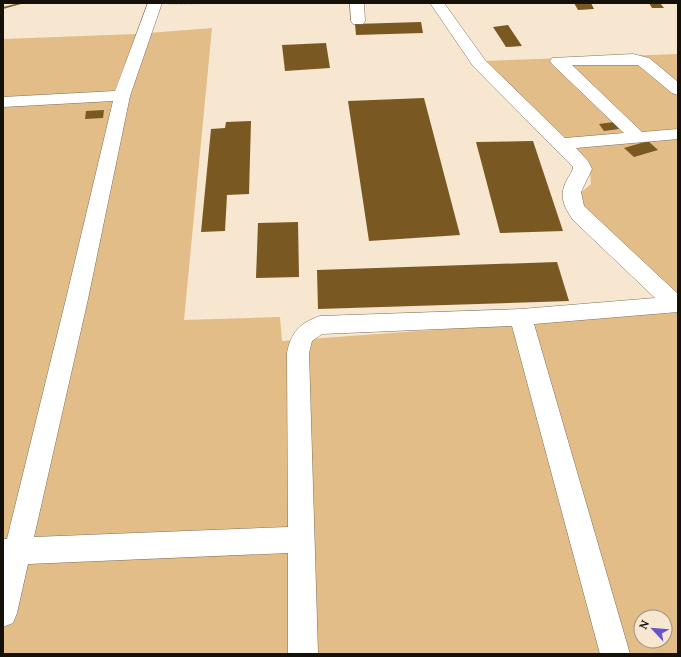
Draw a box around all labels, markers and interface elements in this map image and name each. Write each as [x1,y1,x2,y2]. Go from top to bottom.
north arrow [633,609,673,649]
text: N [636,617,652,632]

